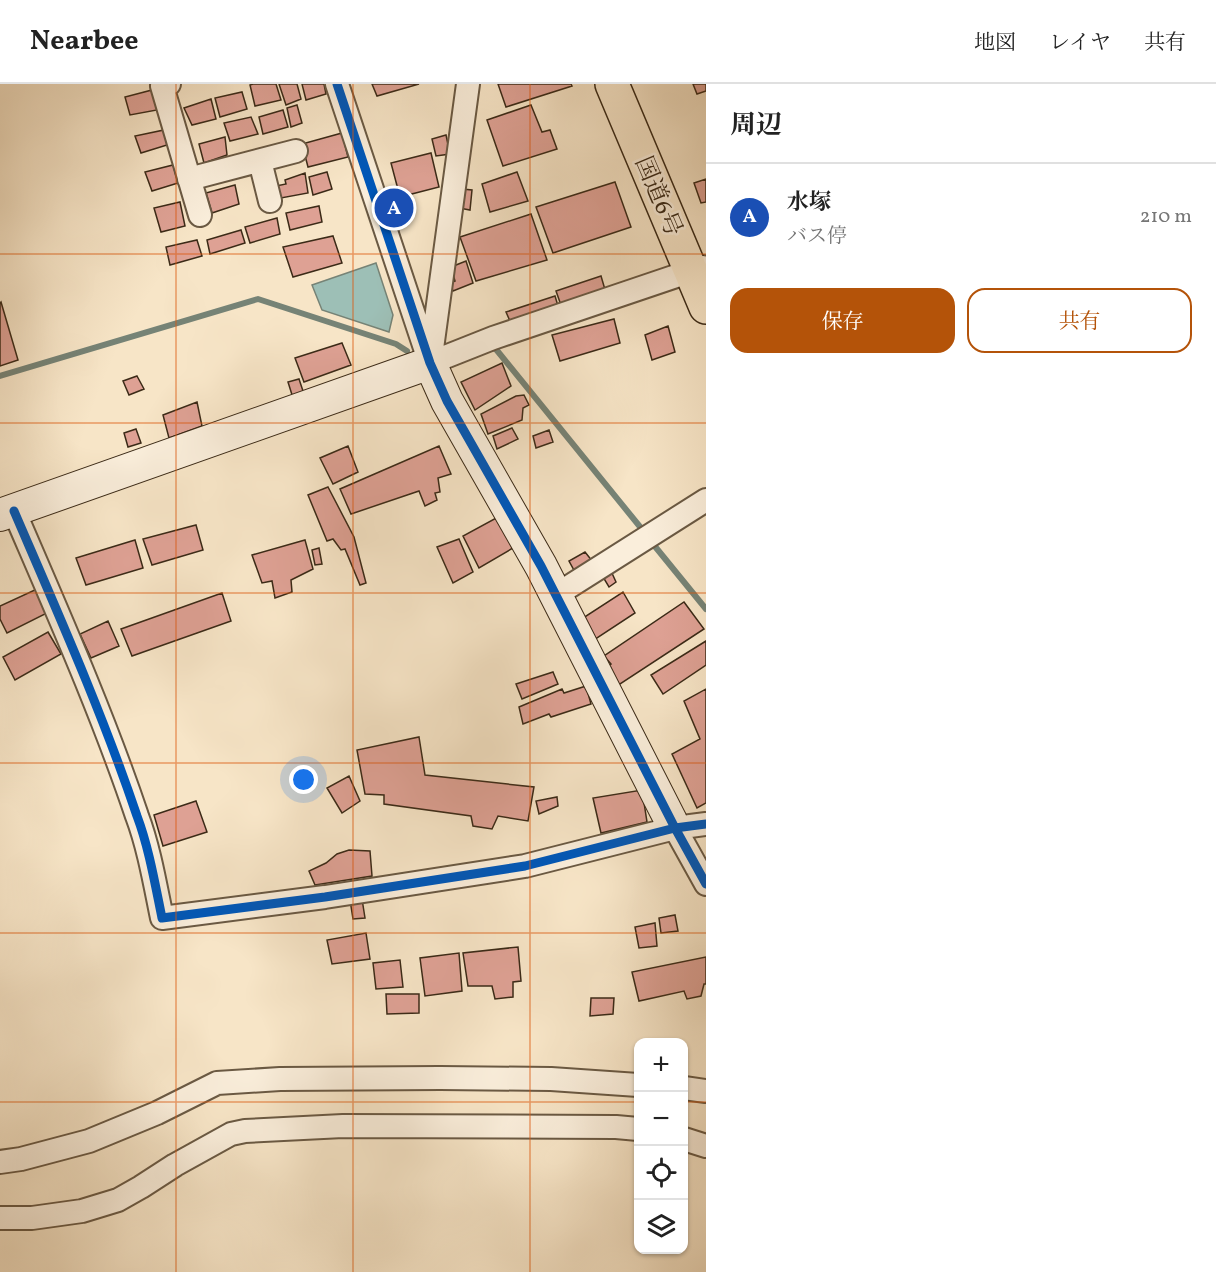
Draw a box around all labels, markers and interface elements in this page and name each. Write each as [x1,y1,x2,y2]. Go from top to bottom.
text: Nearbee [30,22,139,61]
text: 地図 [974,29,1016,58]
text: レイヤ [1049,29,1111,58]
text: 共有 [1144,29,1186,58]
text: 周辺 [730,108,782,144]
street label: 国道6号 [625,151,689,242]
pin: A [374,186,414,230]
text: 水塚 [787,188,831,219]
text: A [742,203,757,231]
text: 210 m [1140,203,1192,231]
text: バス停 [787,223,847,251]
button: 保存 [730,288,955,353]
button: 共有 [967,288,1192,353]
your location [289,765,318,794]
map controls [634,1038,688,1254]
button: + [634,1038,688,1092]
button: − [634,1092,688,1146]
button: locate [634,1146,688,1200]
button: layers [634,1200,688,1254]

